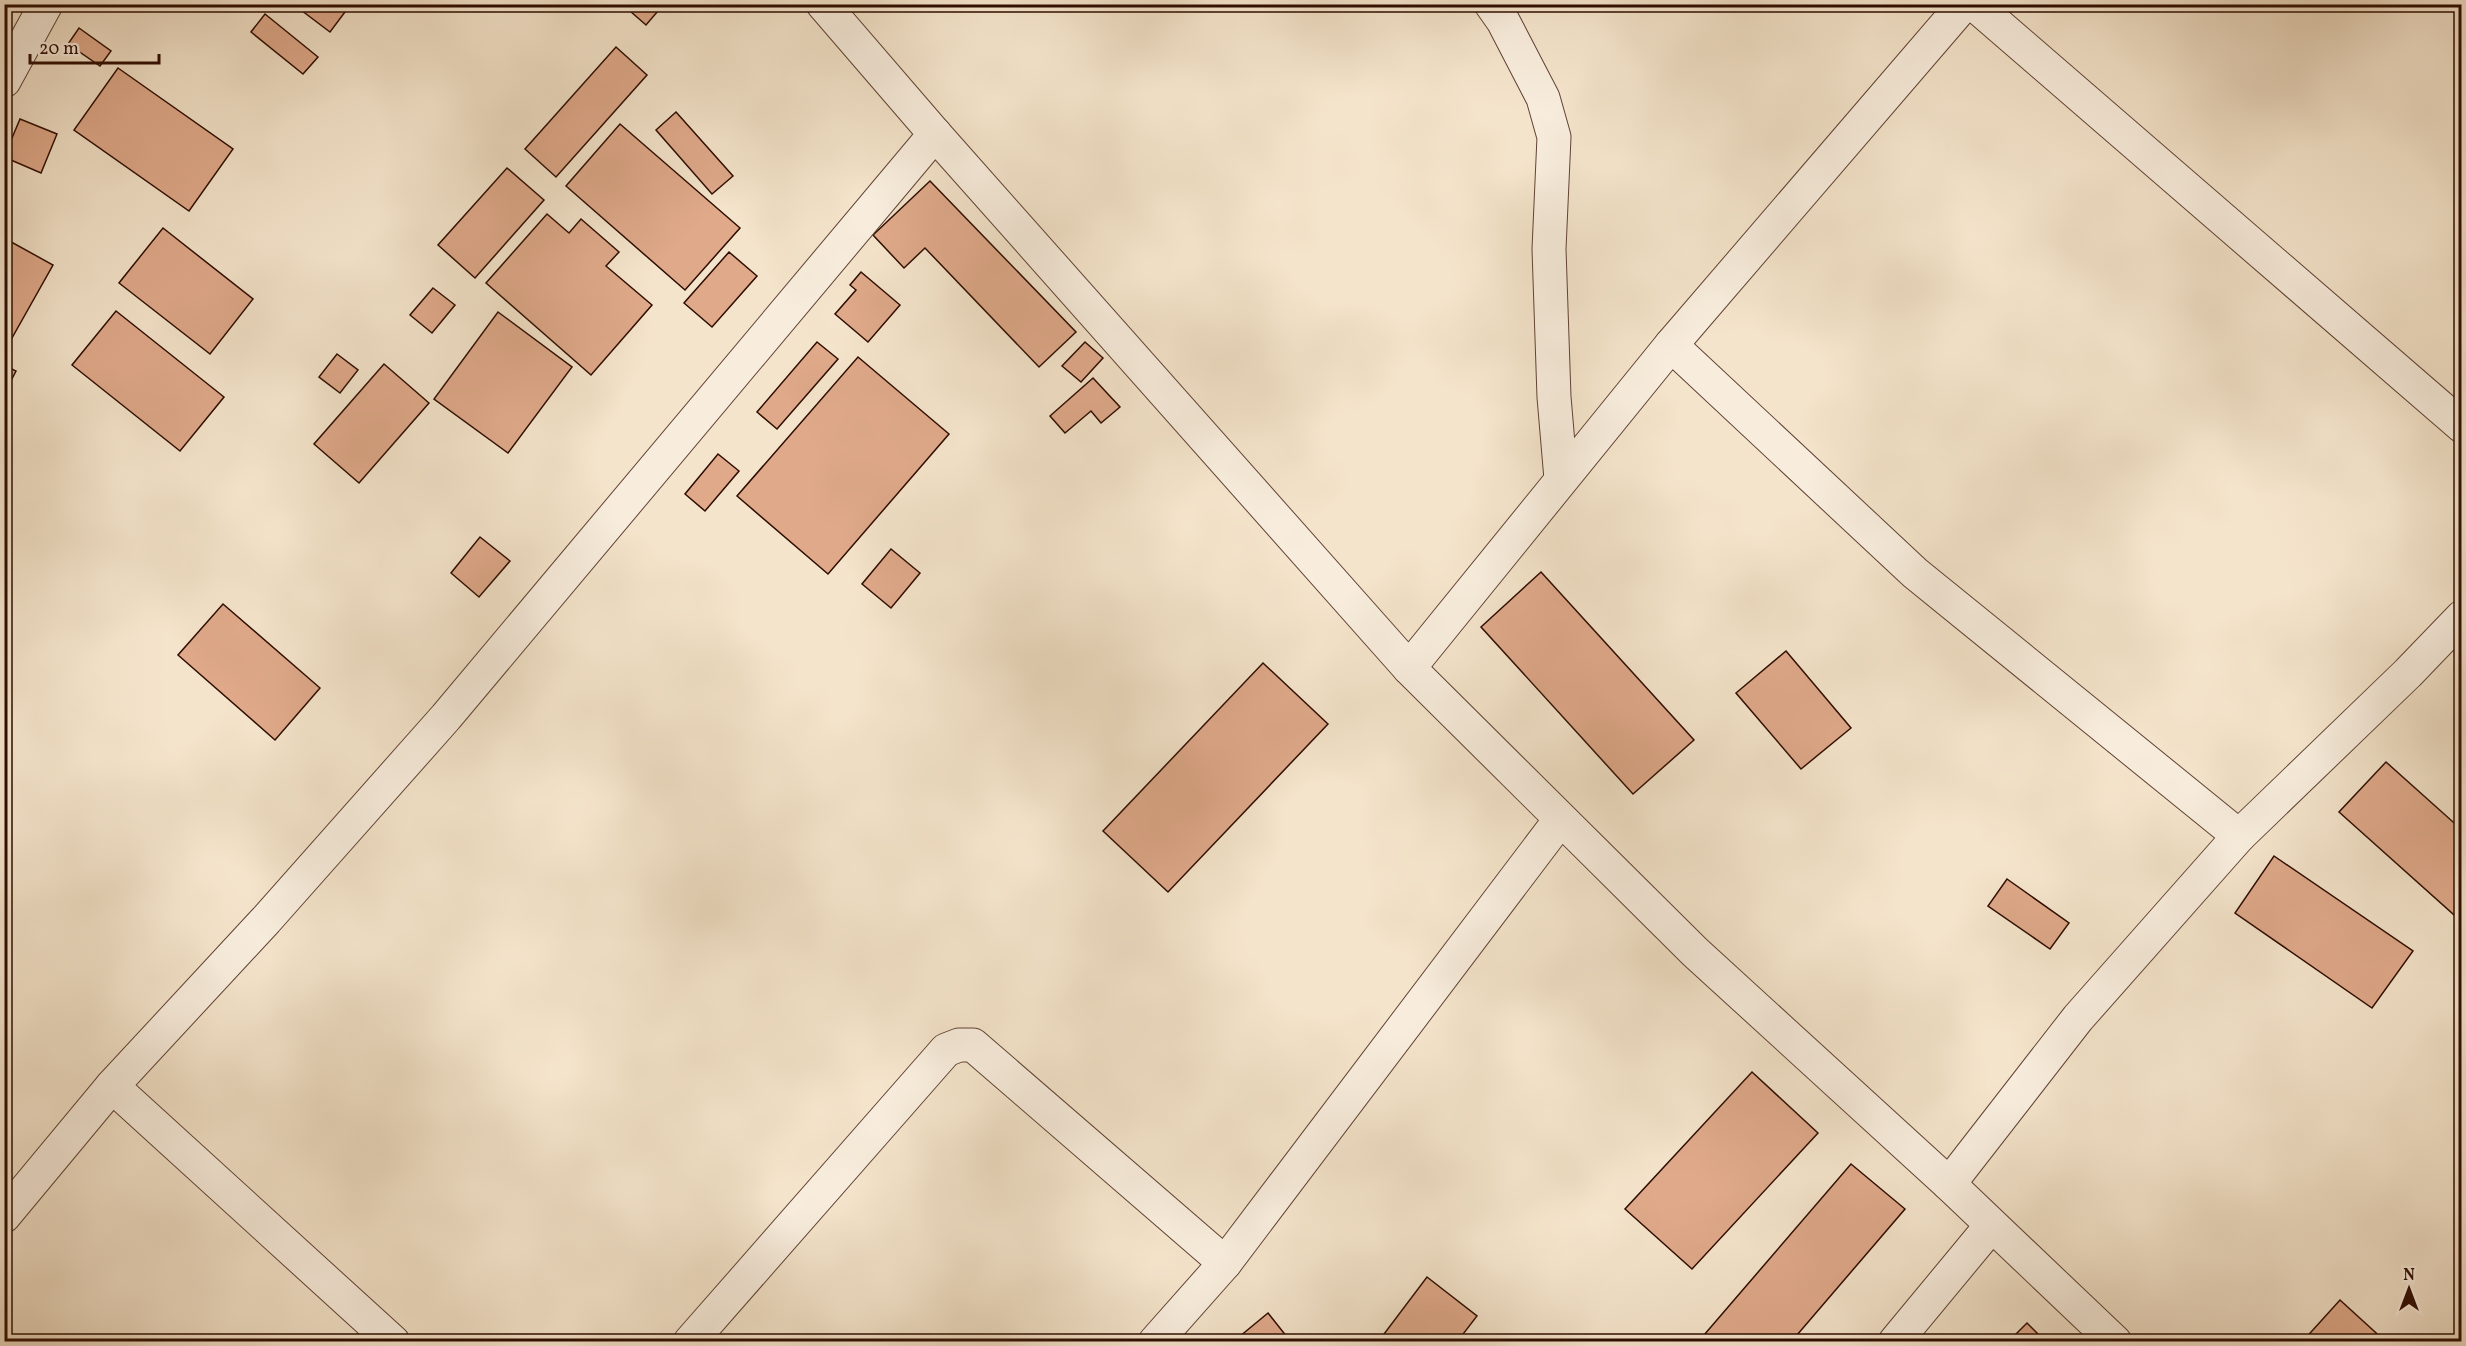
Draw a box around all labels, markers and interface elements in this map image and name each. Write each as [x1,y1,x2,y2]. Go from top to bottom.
scale bar [30,27,159,65]
text: 20 m [39,37,79,62]
north arrow [2379,1259,2439,1319]
text: N [2403,1265,2415,1287]

